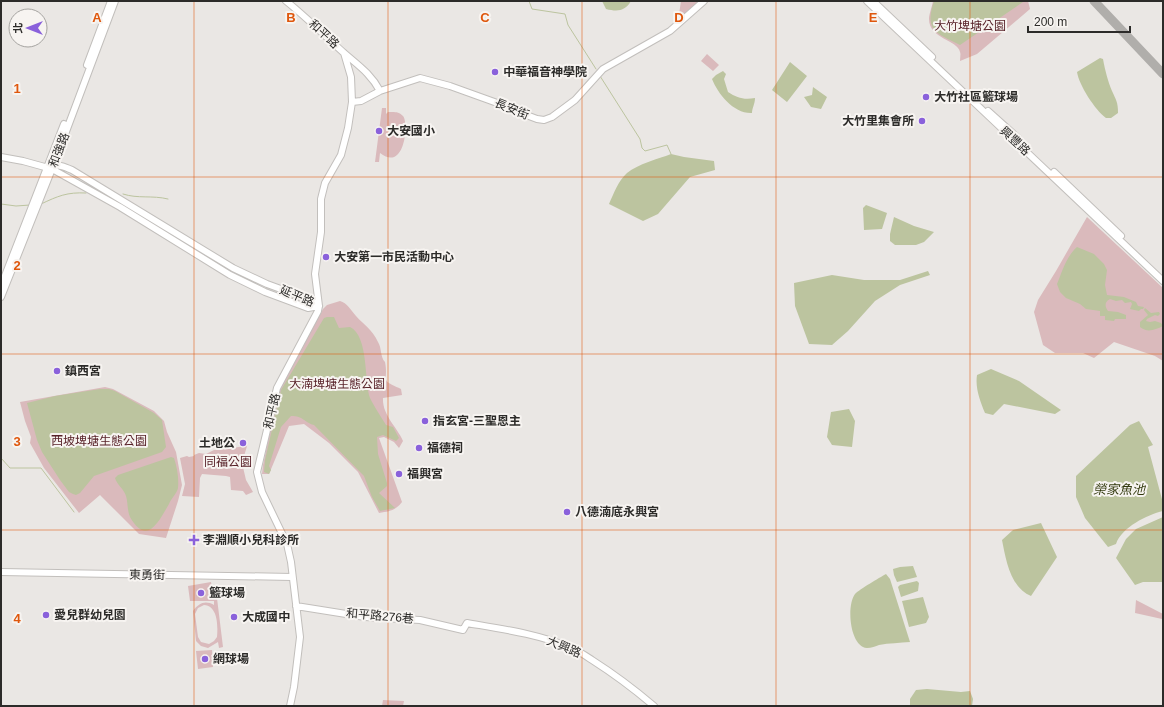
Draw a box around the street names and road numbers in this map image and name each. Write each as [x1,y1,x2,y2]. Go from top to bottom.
street label: 和平路 [306,17,342,51]
street label: 長安街 [493,96,531,122]
street label: 興豐路 [997,124,1033,158]
street label: 和強路 [46,131,72,169]
street label: 延平路 [278,283,316,309]
street label: 和平路 [261,392,283,430]
street label: 東勇街 [129,568,165,582]
street label: 和平路276巷 [346,606,414,626]
street label: 大興路 [545,634,583,660]

